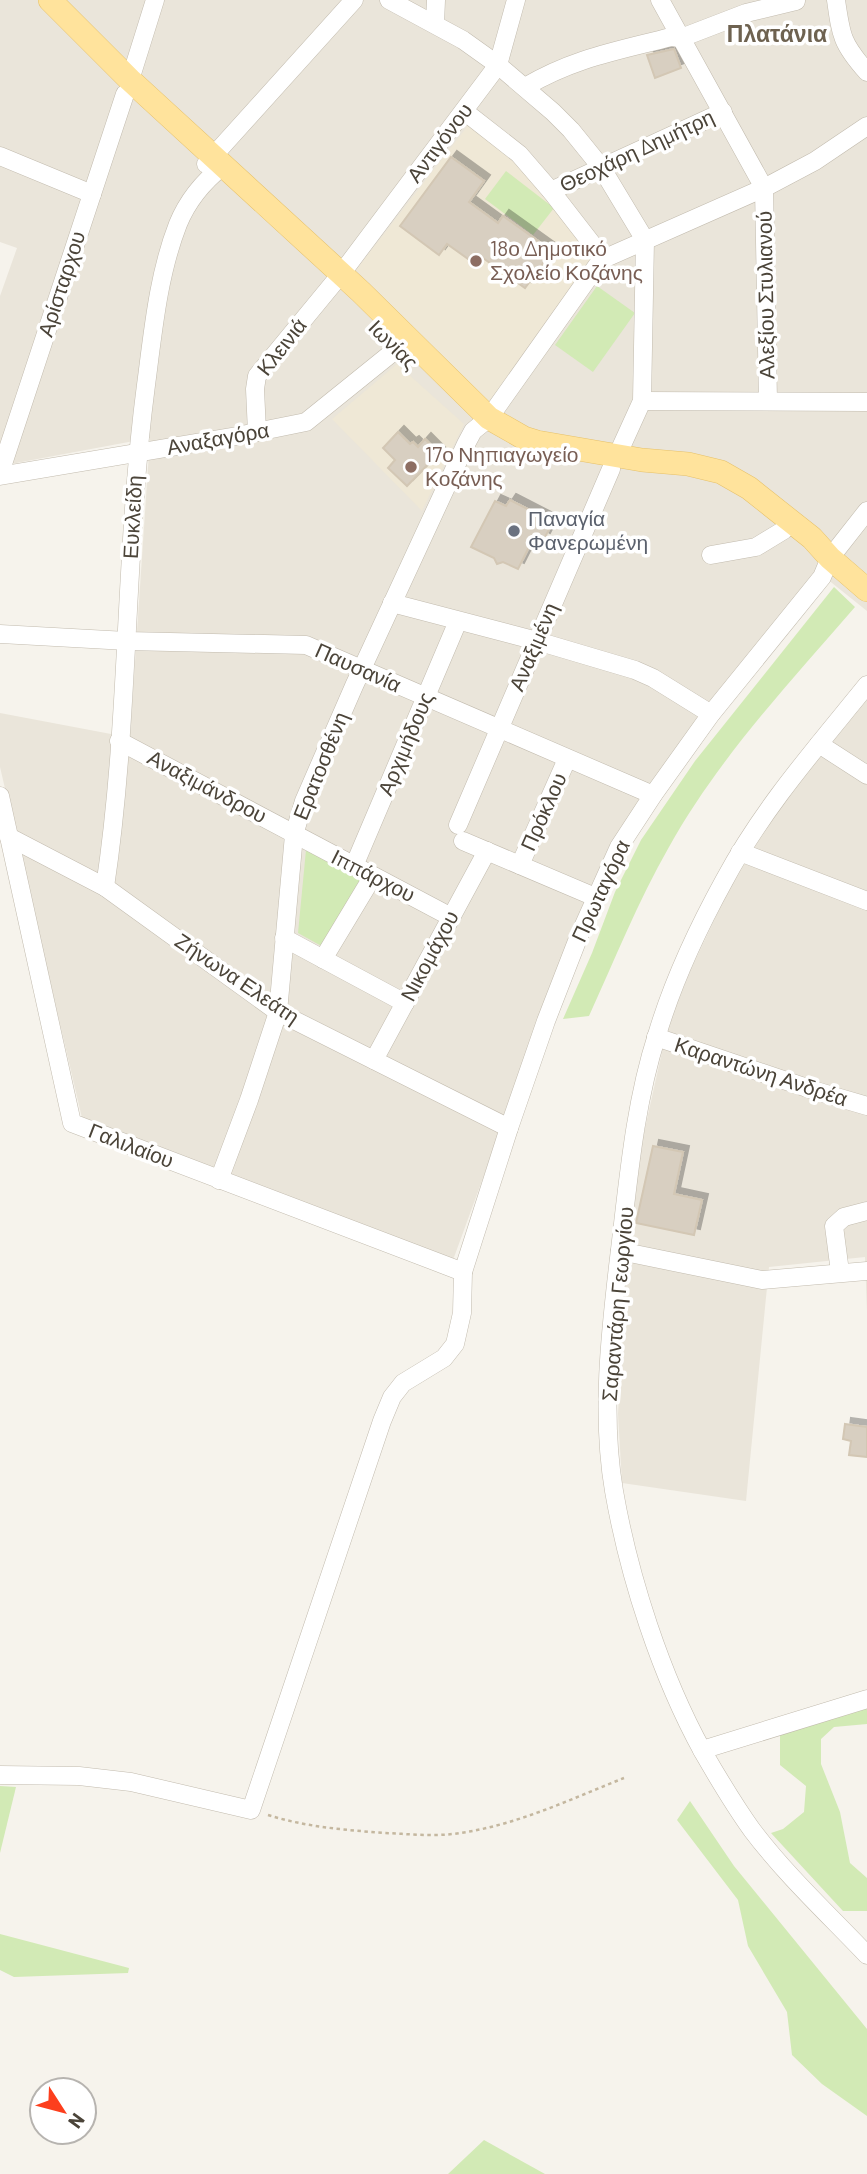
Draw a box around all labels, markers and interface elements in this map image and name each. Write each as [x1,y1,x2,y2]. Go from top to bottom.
district label: Πλατάνια [727,19,827,47]
street label: Αντιγόνου [401,97,477,187]
street label: Θεοχάρη Δημήτρη [555,103,718,196]
street label: Αλεξίου Στυλιανού [751,211,778,379]
street label: Αρίσταρχου [32,228,89,339]
place label: 18ο Δημοτικό Σχολείο Κοζάνης [490,235,643,284]
marker: 18ο Δημοτικό Σχολείο Κοζάνης [468,253,484,269]
street label: Κλεινιά [251,312,311,380]
street label: Ιωνίας [364,314,424,374]
street label: Αναξαγόρα [165,416,271,459]
place label: 17ο Νηπιαγωγείο Κοζάνης [425,441,578,490]
marker: 17ο Νηπιαγωγείο Κοζάνης [403,459,419,475]
street label: Ευκλείδη [117,474,146,559]
place label: Παναγία Φανερωμένη [528,505,648,554]
marker: Παναγία Φανερωμένη [506,523,522,539]
street label: Αναξιμένη [503,599,562,694]
street label: Παυσανία [312,637,405,697]
street label: Αρχιμήδους [372,688,438,799]
street label: Ερατοσθένη [287,708,353,823]
street label: Αναξιμάνδρου [144,744,272,828]
street label: Πρόκλου [514,769,571,854]
street label: Πρωταγόρα [565,835,634,945]
street label: Ιππάρχου [328,843,420,906]
street label: Νικομάχου [394,906,463,1005]
street label: Ζήνωνα Ελεάτη [171,927,305,1028]
street label: Καραντώνη Ανδρέα [672,1031,851,1110]
street label: Γαλιλαίου [85,1117,178,1172]
street label: Σαραντάρη Γεωργίου [596,1206,637,1402]
north arrow [28,2076,98,2146]
text: N [64,2109,90,2133]

